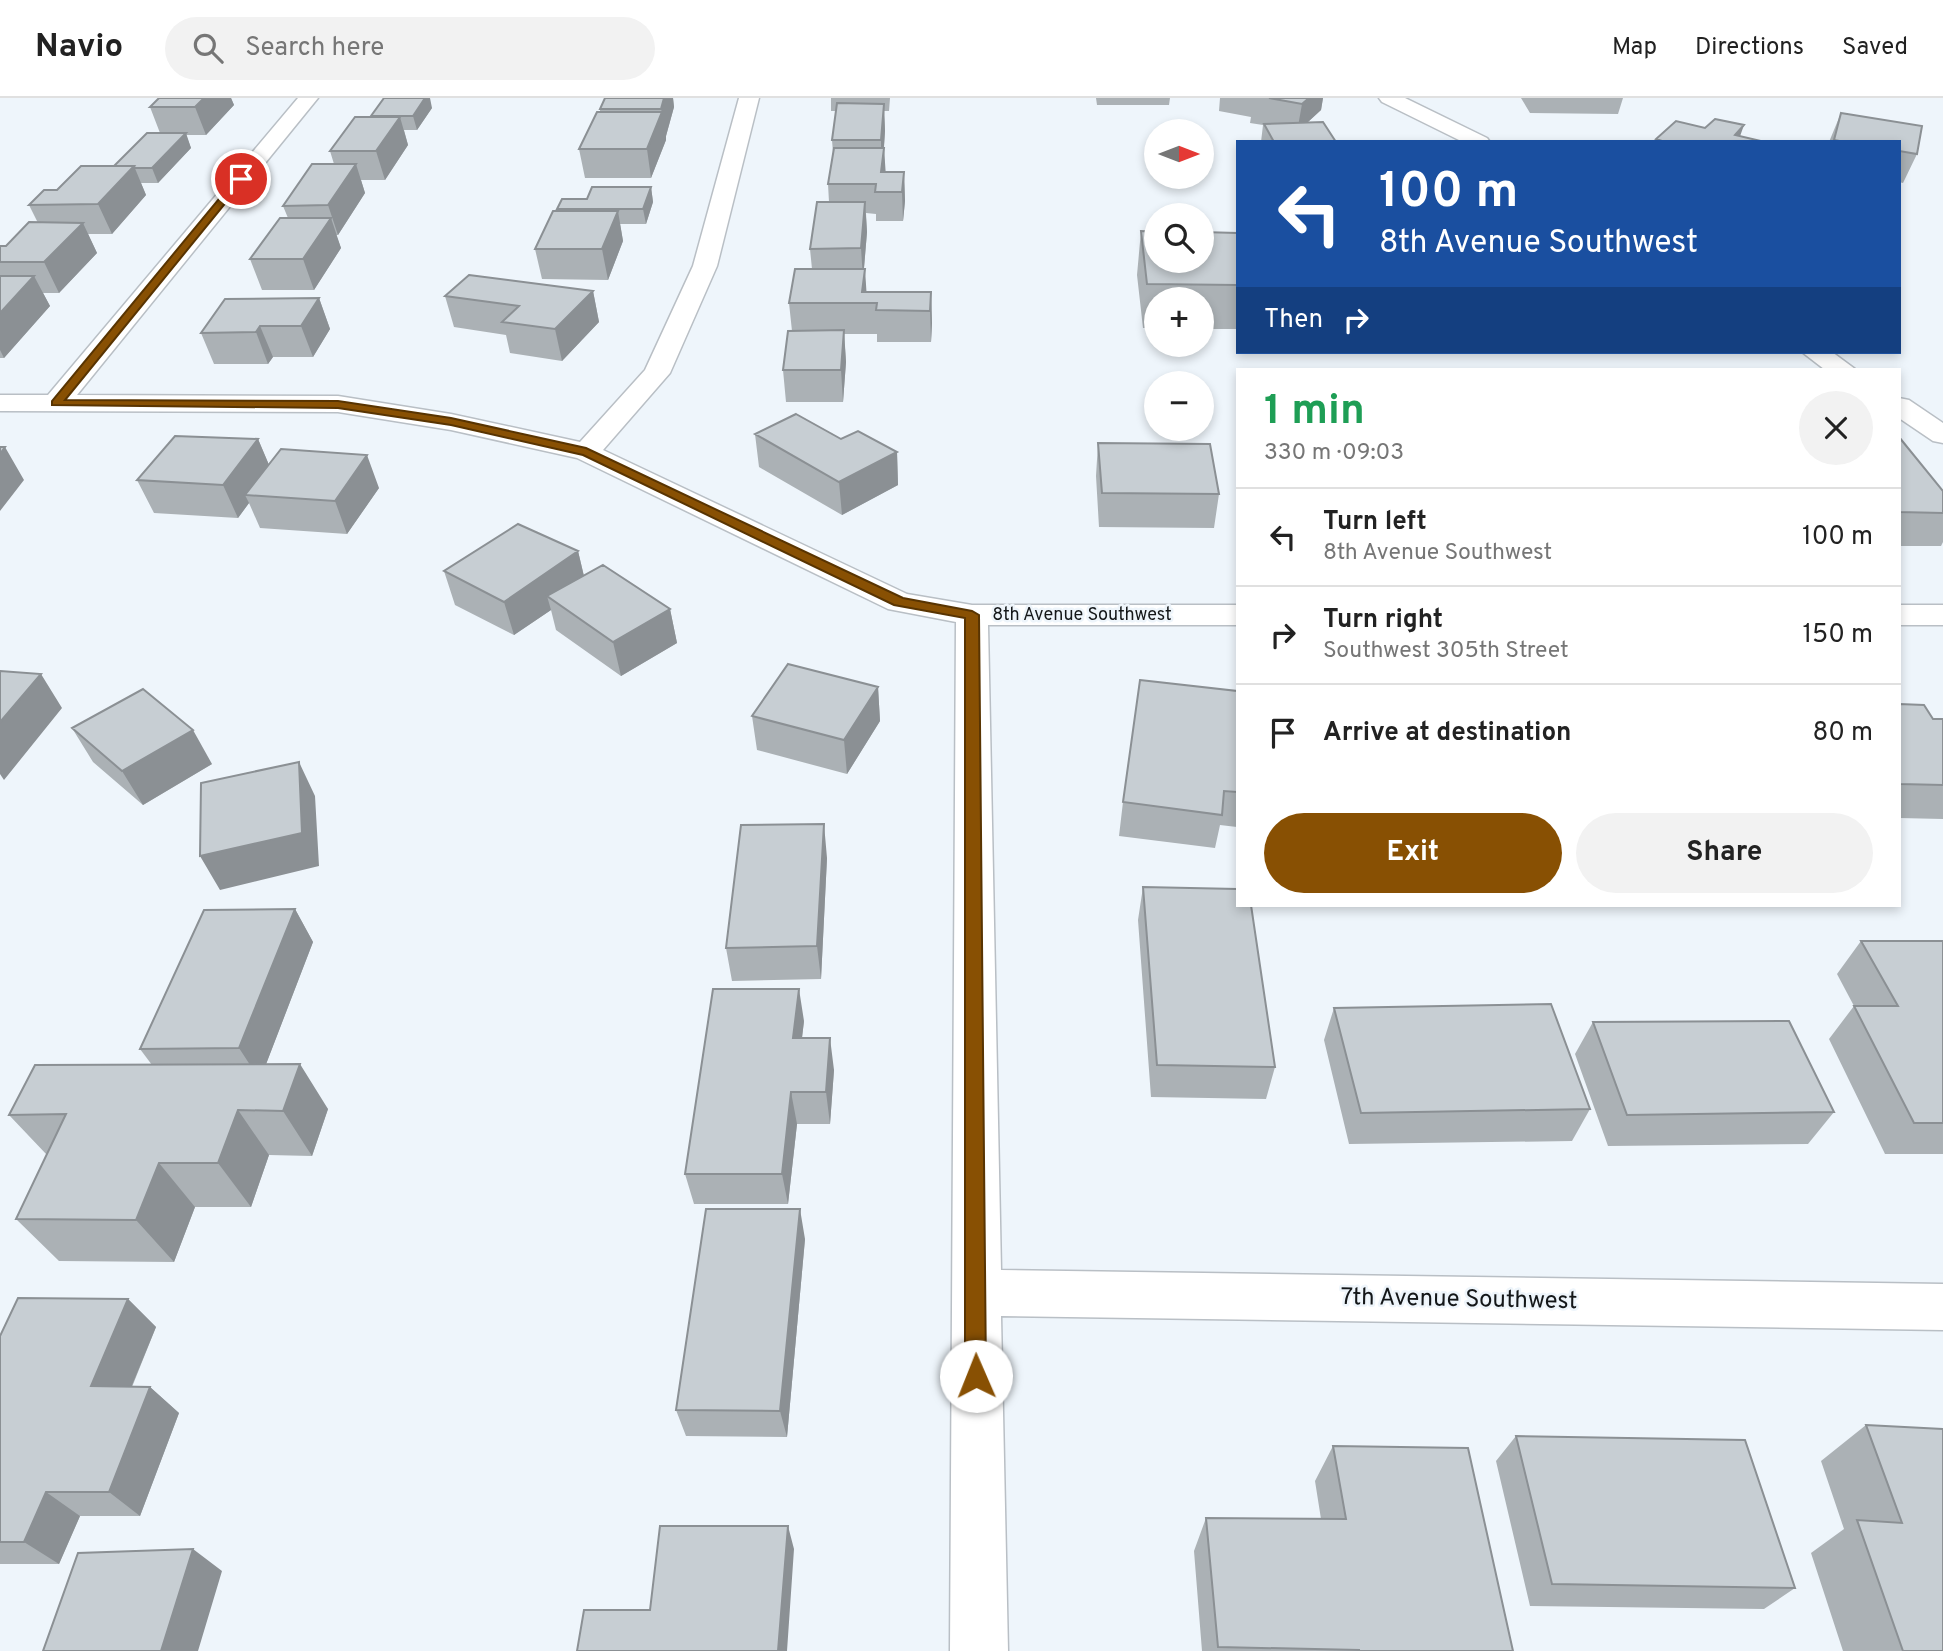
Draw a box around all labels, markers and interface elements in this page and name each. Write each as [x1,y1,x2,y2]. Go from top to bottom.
search box [165,17,655,80]
text: Navio [35,27,123,69]
icon: search [189,29,227,67]
text: Search here [245,32,384,65]
text: Map [1612,33,1657,63]
text: Directions [1695,33,1804,63]
text: Saved [1842,33,1908,63]
north arrow [1144,119,1214,189]
map controls [1144,119,1214,441]
pin [211,149,271,209]
icon: arrive [222,160,260,198]
text: 100 m [1379,163,1518,225]
icon: left [1264,168,1355,259]
button: search [1144,203,1214,273]
text: 8th Avenue Southwest [1379,224,1698,264]
button: + [1144,287,1214,357]
icon: right [1337,301,1375,339]
text: Then [1264,304,1323,337]
button: − [1144,371,1214,441]
text: 1 min [1264,386,1365,439]
button: close [1799,391,1873,465]
text: 330 m · 09:03 [1264,439,1404,468]
text: Turn left [1323,506,1427,539]
icon: left [1264,518,1302,556]
text: 100 m [1802,521,1873,554]
text: 8th Avenue Southwest [1323,539,1552,568]
street label: 8th Avenue Southwest [992,604,1172,627]
text: Turn right [1323,604,1443,637]
icon: right [1264,616,1302,654]
text: 150 m [1802,619,1873,652]
text: Southwest 305th Street [1323,637,1569,666]
icon: arrive [1264,714,1302,752]
text: Arrive at destination [1323,717,1571,750]
text: 80 m [1813,717,1873,750]
button: Exit [1264,813,1562,893]
button: Share [1576,813,1873,893]
street label: 7th Avenue Southwest [1340,1283,1578,1317]
position arrow [939,1339,1013,1413]

